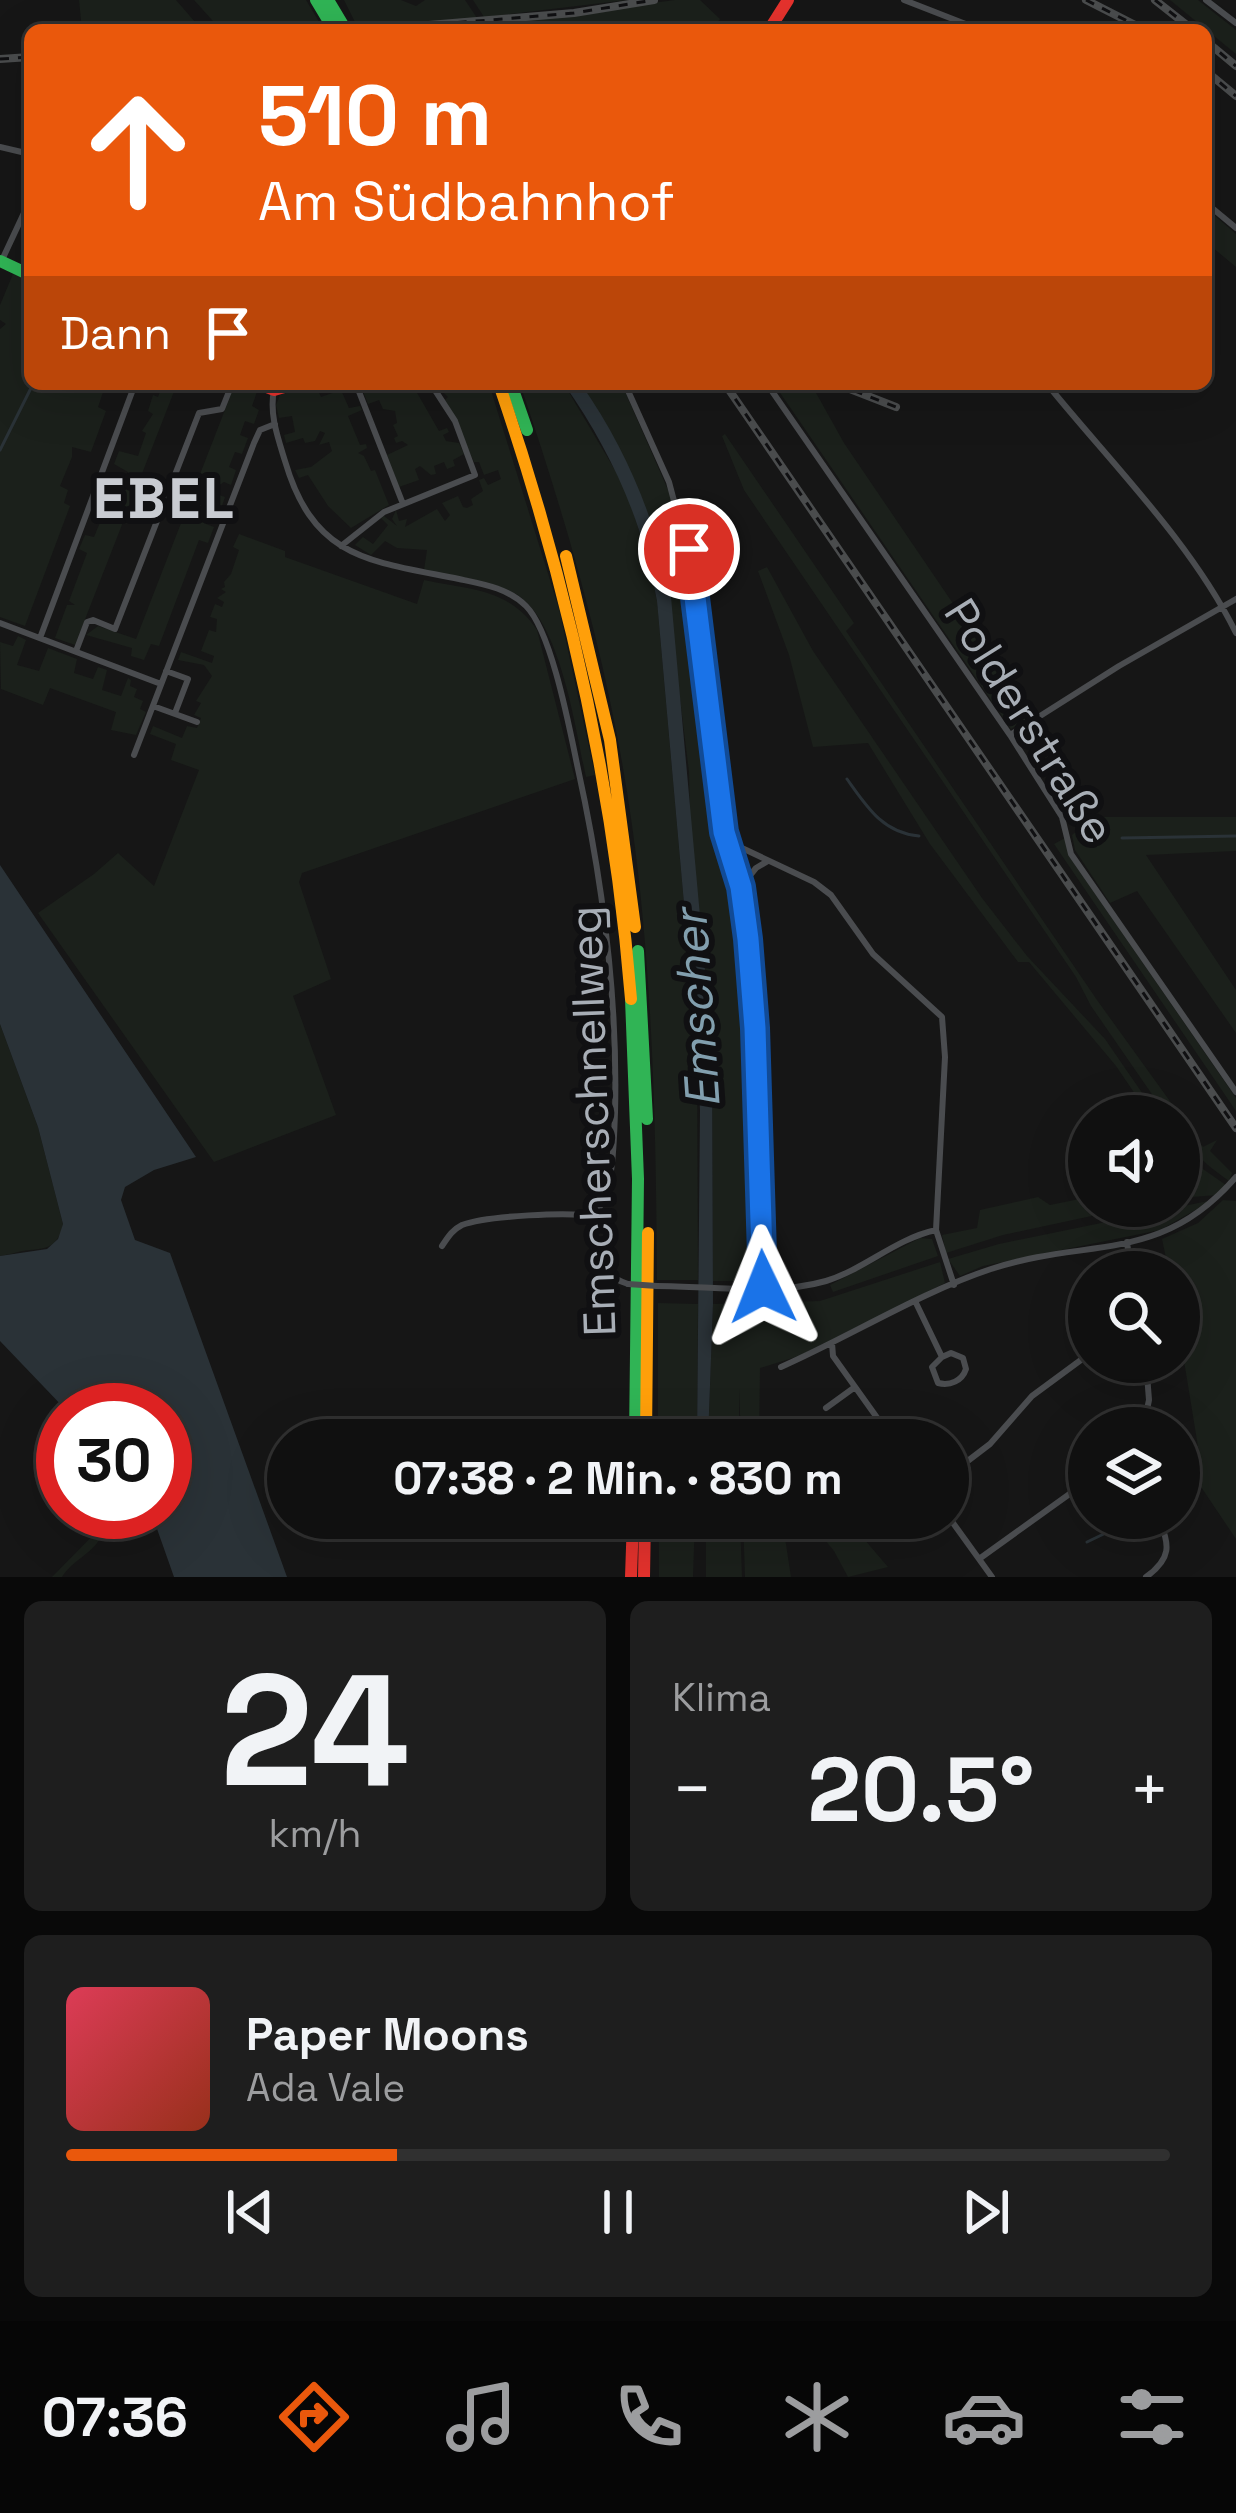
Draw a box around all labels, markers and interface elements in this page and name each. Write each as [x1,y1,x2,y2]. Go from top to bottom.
text: 510 m [258,62,492,170]
icon: ahead [60,72,216,228]
text: Am Südbahnhof [258,167,675,236]
icon: arrive [195,300,261,366]
text: Dann [60,305,171,362]
district label: EBEL [93,462,237,535]
pin [638,498,740,600]
icon: arrive [656,516,722,582]
street label: Polderstraße [932,588,1127,854]
water label: Emscher [659,903,734,1110]
street label: Emscherschnellweg [556,905,629,1337]
map controls [1068,1095,1200,1539]
button: sound [1068,1095,1200,1227]
position arrow [700,1224,826,1350]
button: search [1068,1251,1200,1383]
speed limit sign: 30 [36,1383,192,1539]
button: layers [1068,1407,1200,1539]
text: 07:38 · 2 Min. · 830 m [393,1450,843,1507]
text: 24 [220,1631,410,1831]
text: Klima [672,1673,771,1722]
text: 20.5° [808,1732,1034,1847]
text: − [672,1747,713,1831]
text: + [1129,1747,1170,1831]
text: km/h [269,1809,361,1858]
text: Paper Moons [246,2006,529,2063]
text: Ada Vale [246,2063,405,2112]
icon: previous [217,2179,283,2245]
icon: pause [585,2179,651,2245]
icon: next [953,2179,1019,2245]
icon: directions [272,2375,356,2459]
icon: music [439,2375,523,2459]
icon: phone [607,2375,691,2459]
icon: climate [775,2375,859,2459]
icon: car [942,2375,1026,2459]
icon: filters [1110,2375,1194,2459]
text: 07:36 [42,2383,188,2452]

